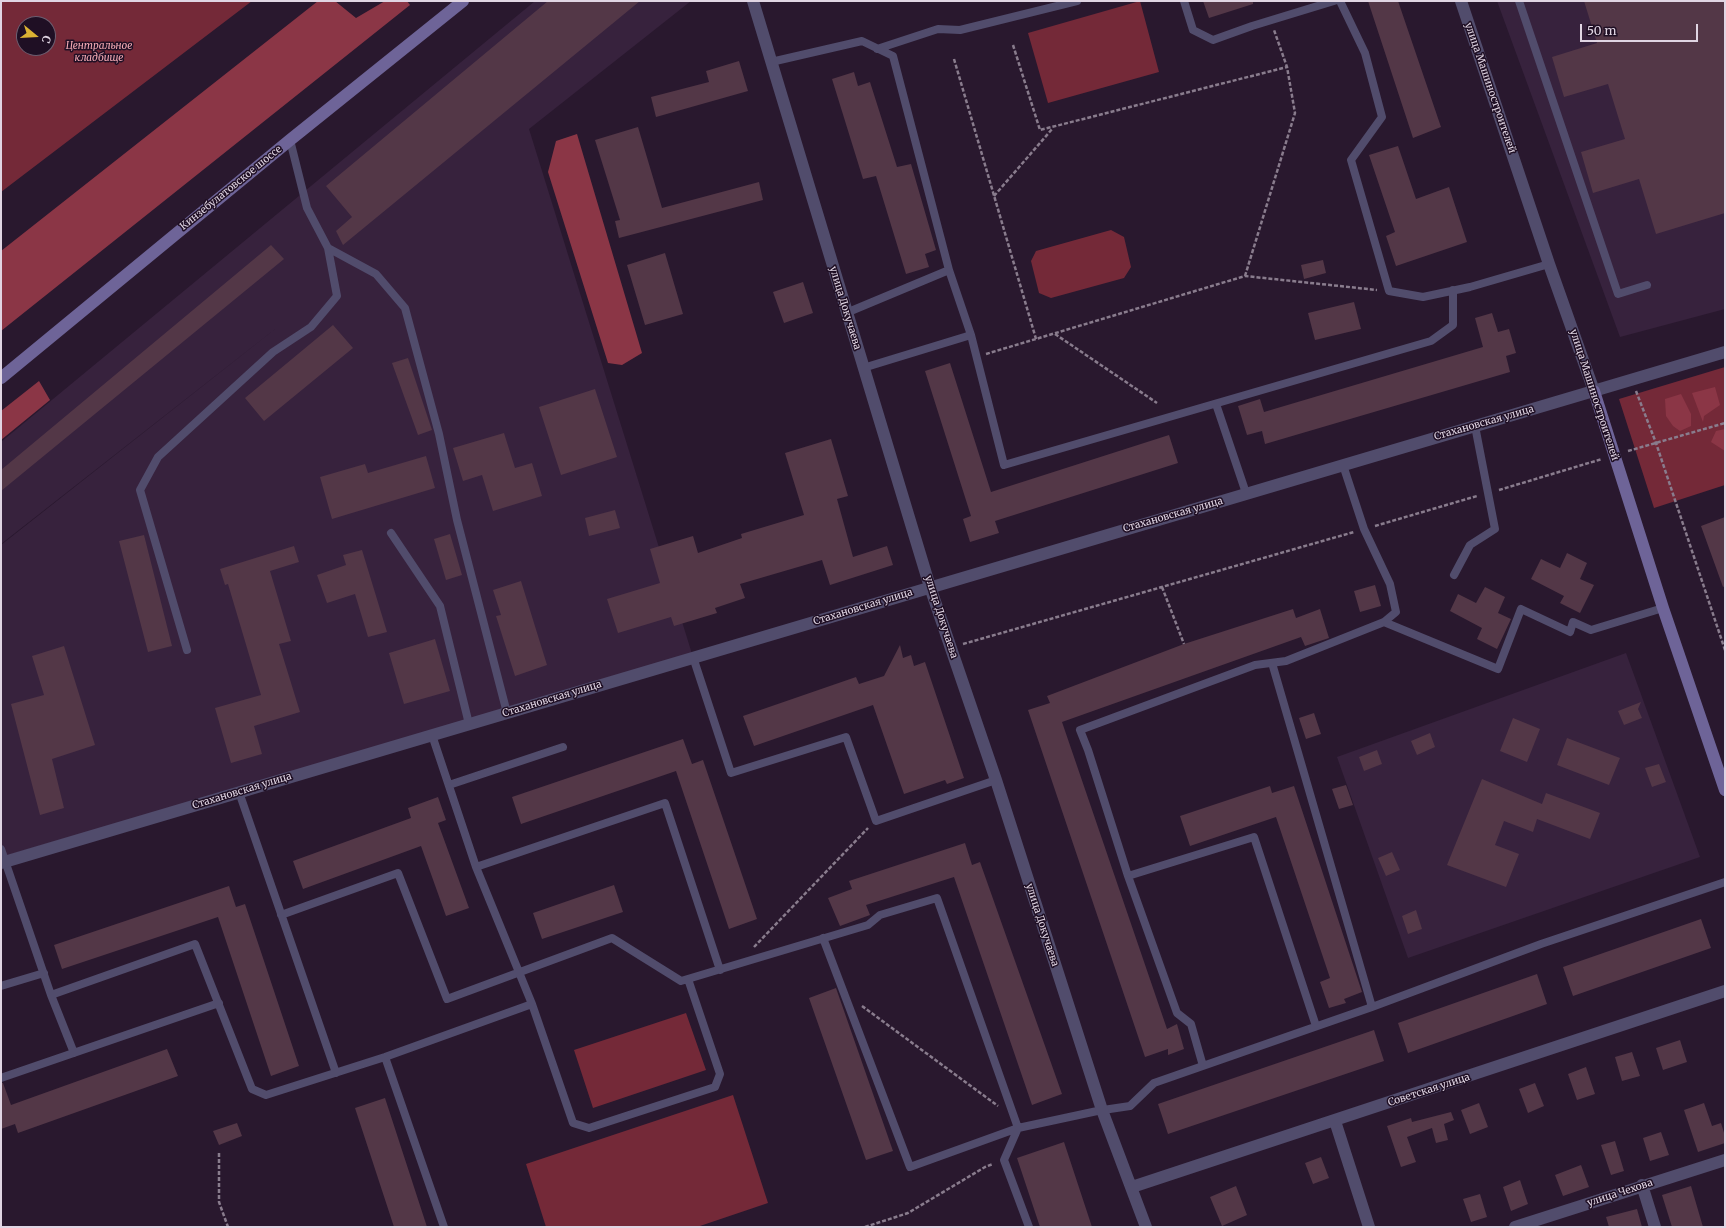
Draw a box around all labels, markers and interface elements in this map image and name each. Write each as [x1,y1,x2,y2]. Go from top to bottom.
north arrow [16,16,56,56]
scale bar [1582,16,1700,42]
street label: улица Машиностроителей [1462,21,1518,155]
text: 50 m [1587,23,1616,38]
text: С [39,34,54,45]
park label: Центральное кладбище [66,40,132,64]
street label: Кинзебулатовское шоссе [178,143,284,233]
street label: улица Докучаева [827,265,863,351]
street label: улица Машиностроителей [1567,328,1621,462]
street label: Стахановская улица [1433,403,1535,443]
street label: Стахановская улица [1122,495,1224,535]
street label: улица Докучаева [922,574,960,660]
street label: Стахановская улица [812,586,914,628]
street label: Стахановская улица [501,678,603,720]
street label: Стахановская улица [191,770,293,812]
street label: улица Докучаева [1023,882,1061,968]
street label: Советская улица [1387,1071,1471,1109]
street label: улица Чехова [1586,1177,1654,1209]

